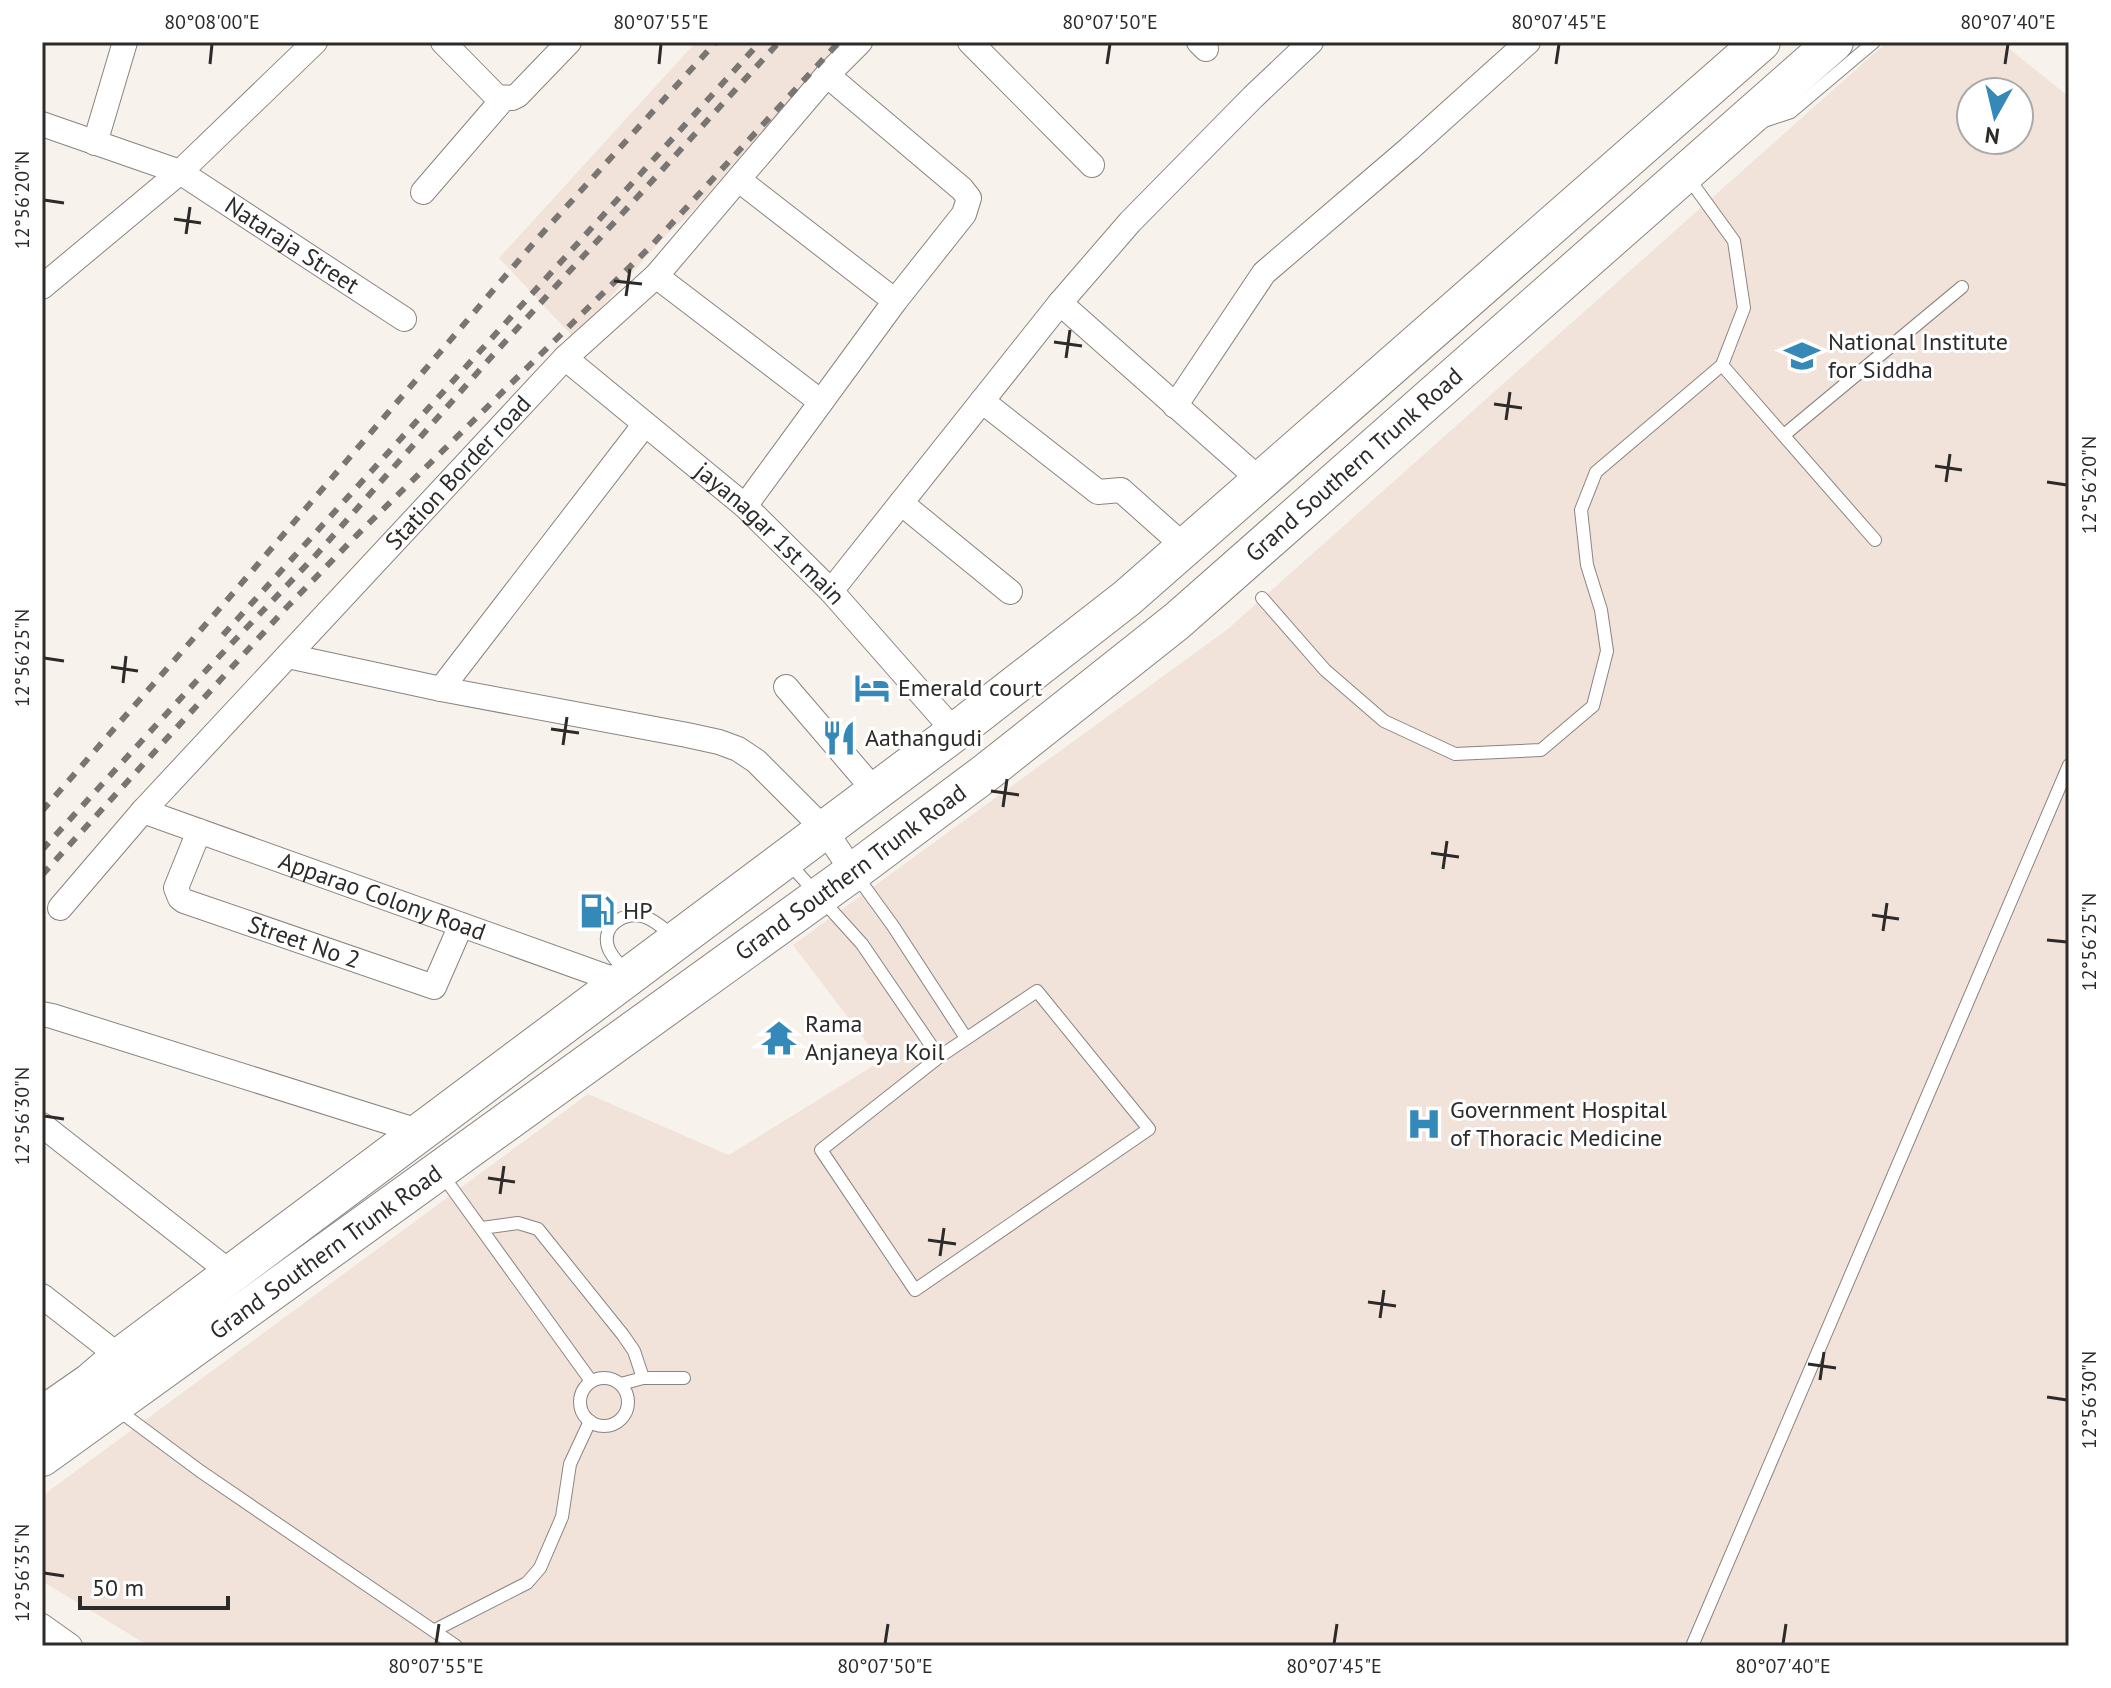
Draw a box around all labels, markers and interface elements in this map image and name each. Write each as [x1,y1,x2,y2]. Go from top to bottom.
text: 80°08'00"E [164,9,260,35]
text: 80°07'55"E [613,9,709,35]
text: 80°07'50"E [1062,9,1158,35]
text: 80°07'45"E [1511,9,1607,35]
text: 80°07'40"E [1960,9,2056,35]
north arrow [1955,76,2035,156]
text: N [1983,121,2001,151]
text: 12°56'20"N [9,151,35,249]
street label: Nataraja Street [219,190,365,300]
place label: National Institute for Siddha [1828,326,2008,385]
school or university icon: National Institute for Siddha [1783,337,1821,375]
street label: Grand Southern Trunk Road [1239,361,1469,568]
street label: Station Border road [378,388,537,556]
text: 12°56'20"N [2076,436,2102,534]
street label: jayanagar 1st main [689,455,852,611]
text: 12°56'25"N [9,609,35,707]
hotel icon: Emerald court [853,669,891,707]
place label: Emerald court [898,672,1042,703]
restaurant icon: Aathangudi [820,719,858,757]
place label: Aathangudi [865,722,982,753]
street label: Grand Southern Trunk Road [729,777,972,967]
street label: Apparao Colony Road [275,845,490,947]
fuel station icon: HP [578,892,616,930]
text: 12°56'25"N [2076,893,2102,991]
place label: HP [623,895,653,926]
street label: Street No 2 [244,908,364,975]
place label: Rama Anjaneya Koil [805,1008,945,1067]
temple icon: Rama Anjaneya Koil [760,1019,798,1057]
text: 12°56'30"N [9,1067,35,1165]
place label: Government Hospital of Thoracic Medicine [1450,1094,1667,1153]
hospital icon: Government Hospital of Thoracic Medicine [1405,1105,1443,1143]
street label: Grand Southern Trunk Road [203,1158,448,1346]
text: 12°56'30"N [2076,1351,2102,1449]
text: 12°56'35"N [9,1524,35,1622]
scale bar [80,1560,228,1610]
text: 50 m [92,1572,144,1603]
text: 80°07'55"E [388,1653,484,1679]
text: 80°07'50"E [837,1653,933,1679]
text: 80°07'45"E [1286,1653,1382,1679]
text: 80°07'40"E [1735,1653,1831,1679]

